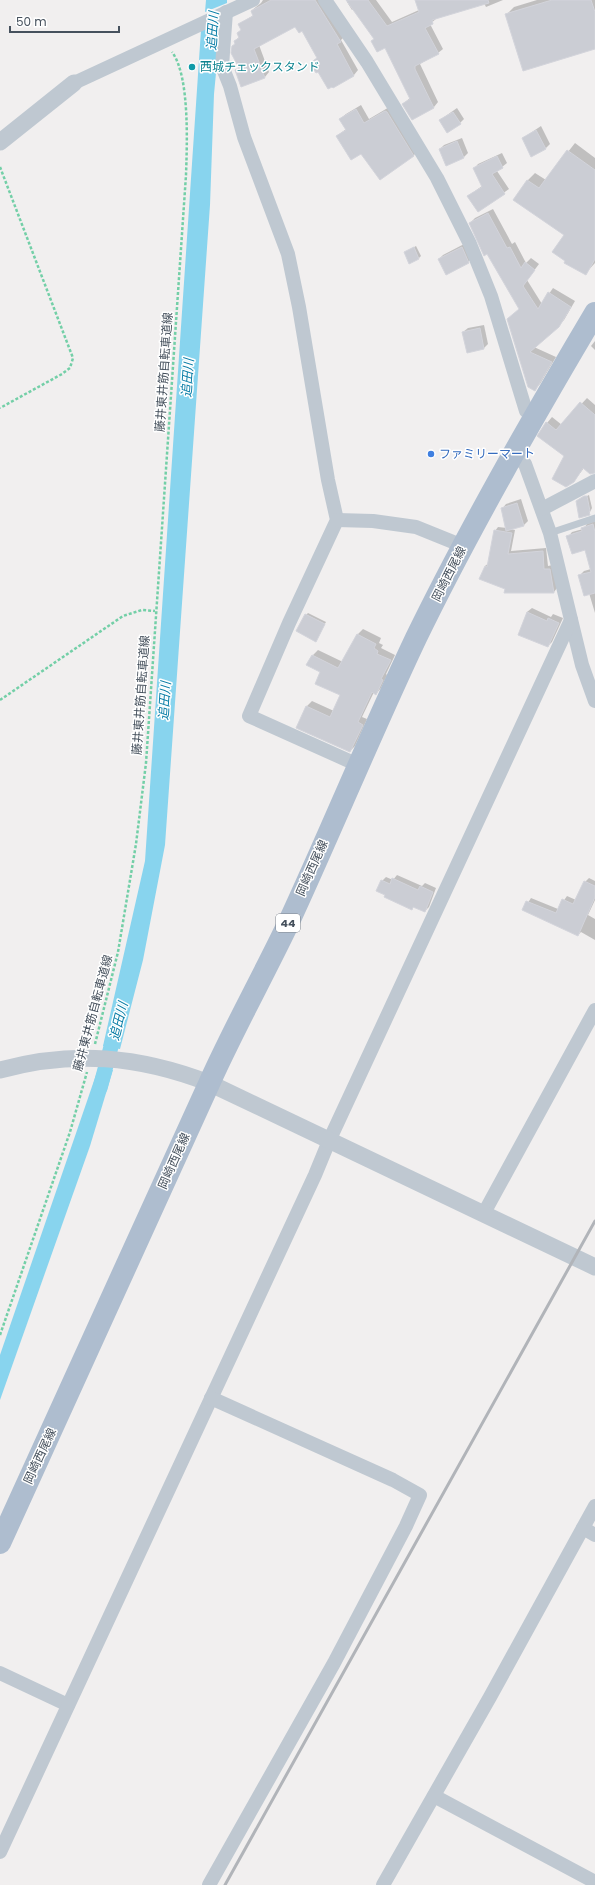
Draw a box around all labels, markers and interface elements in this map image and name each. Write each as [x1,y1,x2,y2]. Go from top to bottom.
scale bar [10,8,119,34]
water label: 追田川 [202,9,223,51]
text: 50 m [16,13,47,30]
place label: 西城チェックスタンド [200,58,320,75]
marker: 西城チェックスタンド [187,62,197,72]
street label: 藤井東井筋自転車道線 [151,312,176,432]
water label: 追田川 [177,356,198,398]
place label: ファミリーマート [439,445,535,462]
marker: ファミリーマート [426,449,436,459]
street label: 岡崎西尾線 [427,543,470,604]
street label: 藤井東井筋自転車道線 [128,635,153,755]
water label: 追田川 [154,679,175,721]
street label: 岡崎西尾線 [292,837,332,899]
road number: 44 [276,914,300,932]
street label: 藤井東井筋自転車道線 [69,953,116,1073]
water label: 追田川 [105,998,133,1042]
street label: 岡崎西尾線 [154,1130,194,1192]
street label: 岡崎西尾線 [19,1425,60,1487]

